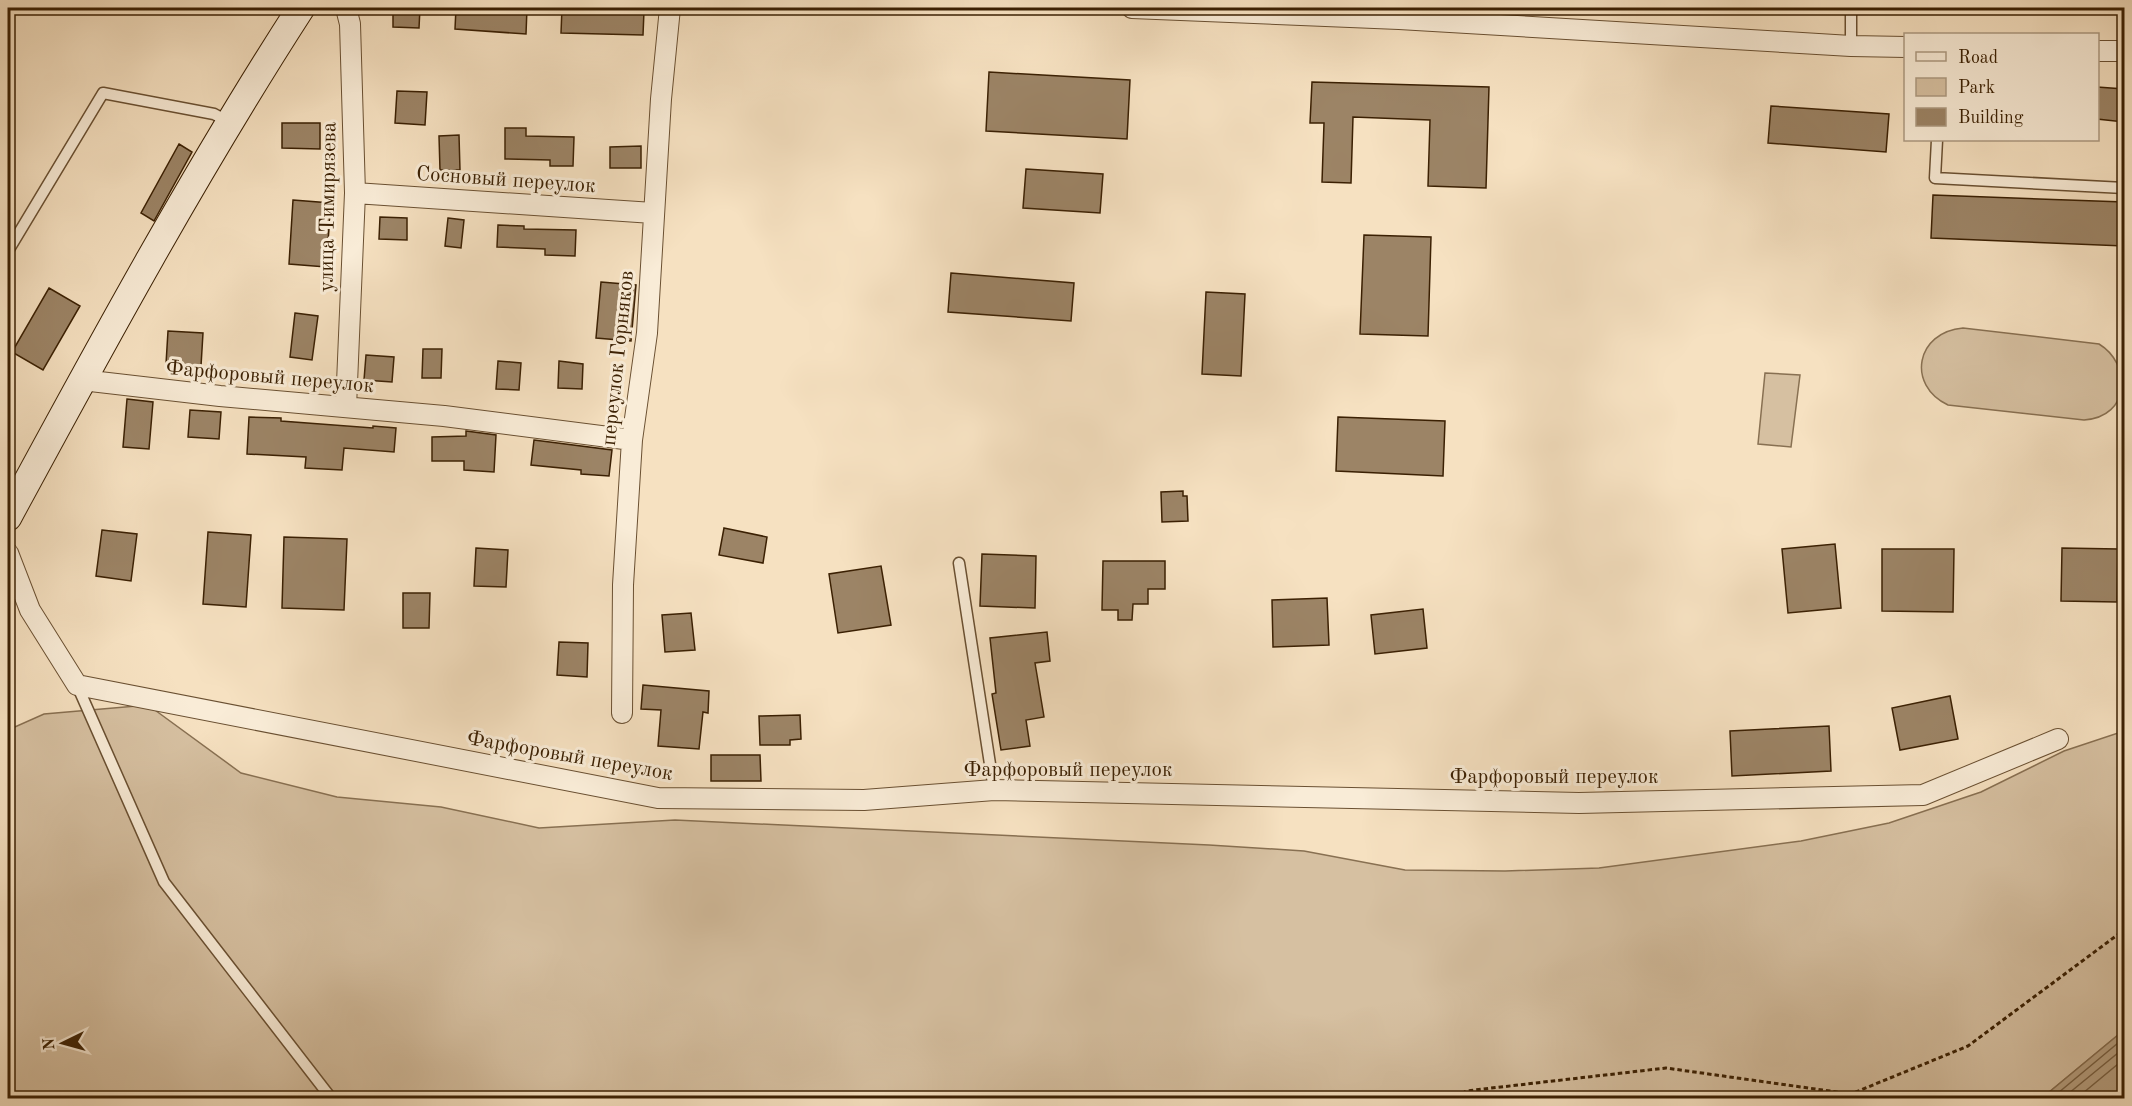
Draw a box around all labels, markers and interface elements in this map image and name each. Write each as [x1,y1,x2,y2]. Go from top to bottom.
legend [1904,33,2099,141]
text: Road [1958,49,1998,67]
text: Park [1958,79,1995,97]
text: Building [1958,109,2024,127]
street label: улица Тимирязева [317,122,340,292]
street label: Сосновый переулок [415,164,597,197]
street label: переулок Горняков [599,270,638,447]
street label: Фарфоровый переулок [165,358,375,397]
street label: Фарфоровый переулок [465,728,675,785]
street label: Фарфоровый переулок [964,760,1173,781]
street label: Фарфоровый переулок [1450,767,1659,788]
north arrow [33,1013,93,1073]
text: N [41,1037,59,1051]

